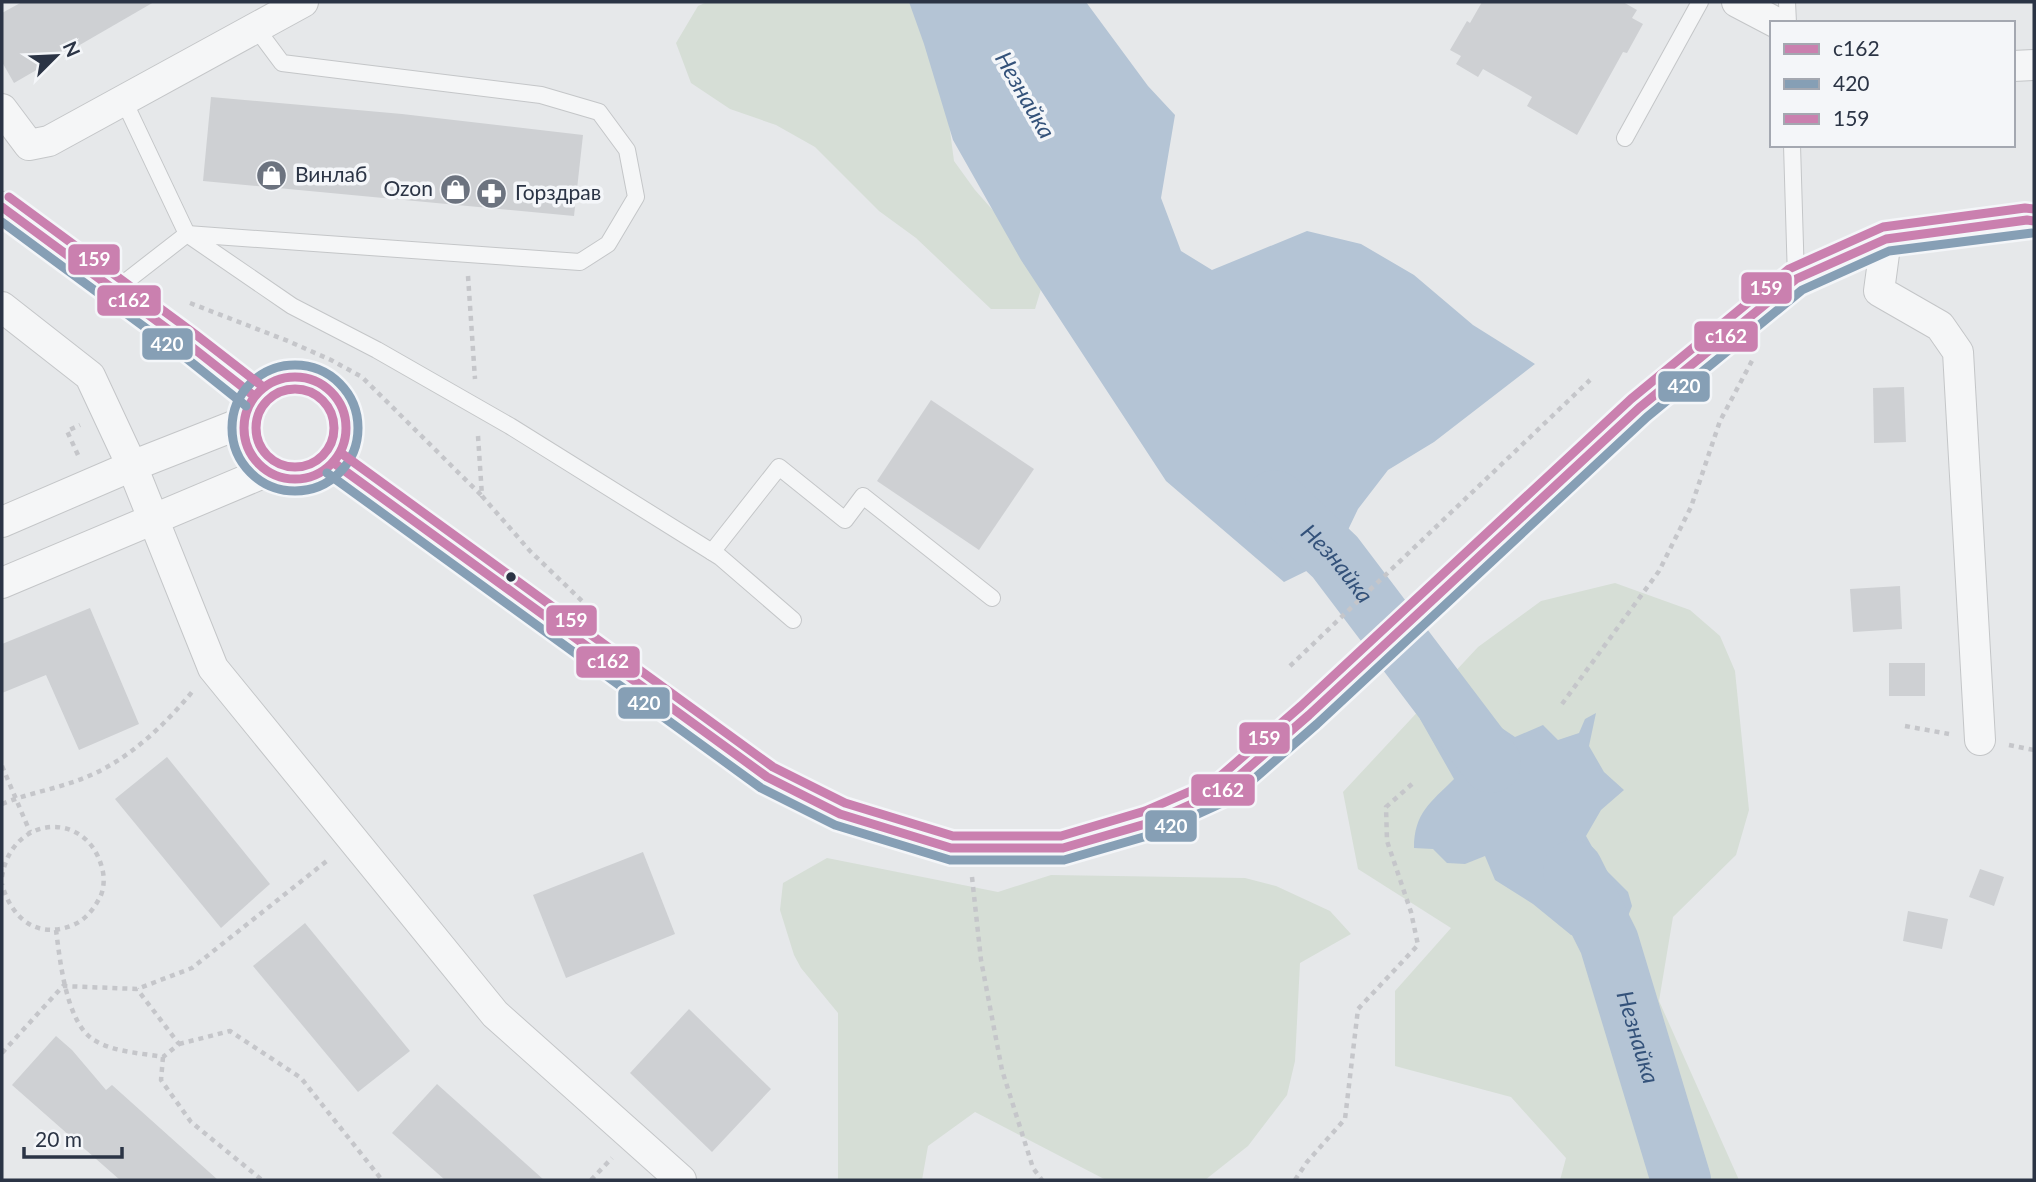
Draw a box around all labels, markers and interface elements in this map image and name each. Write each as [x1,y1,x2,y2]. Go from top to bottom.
north arrow [21,21,91,91]
legend [1770,21,2015,147]
text: с162 [1833,35,1880,60]
text: N [59,38,85,60]
water label: Незнайка [990,46,1062,143]
text: 420 [1833,70,1870,95]
text: 159 [1833,105,1870,130]
shop icon: Винлаб [255,158,289,192]
place label: Винлаб [295,161,367,186]
shop icon: Ozon [439,172,473,206]
place label: Ozon [384,175,433,200]
pharmacy icon: Горздрав [475,176,509,210]
place label: Горздрав [515,179,601,204]
line badge: 159 [67,243,121,276]
text: 159 [77,247,111,270]
line badge: 159 [1740,271,1793,305]
text: 159 [1749,276,1783,299]
line badge: с162 [96,284,162,317]
text: с162 [108,288,150,311]
line badge: с162 [1693,320,1759,353]
text: с162 [1705,324,1747,347]
line badge: 420 [141,327,194,361]
text: 420 [150,332,184,355]
line badge: 420 [1657,370,1711,403]
text: 420 [1667,374,1701,397]
water label: Незнайка [1296,517,1380,608]
unlabelled marker [504,570,518,584]
line badge: 159 [545,604,598,637]
text: 159 [554,608,588,631]
line badge: с162 [575,645,641,679]
text: с162 [587,649,629,672]
line badge: 420 [617,686,671,720]
text: 420 [627,691,661,714]
line badge: 159 [1238,721,1291,755]
text: 159 [1247,726,1281,749]
line badge: с162 [1190,773,1256,807]
text: с162 [1202,778,1244,801]
line badge: 420 [1144,809,1198,843]
text: 420 [1154,814,1188,837]
water label: Незнайка [1612,987,1666,1087]
scale bar [24,1116,122,1160]
text: 20 m [35,1126,82,1151]

